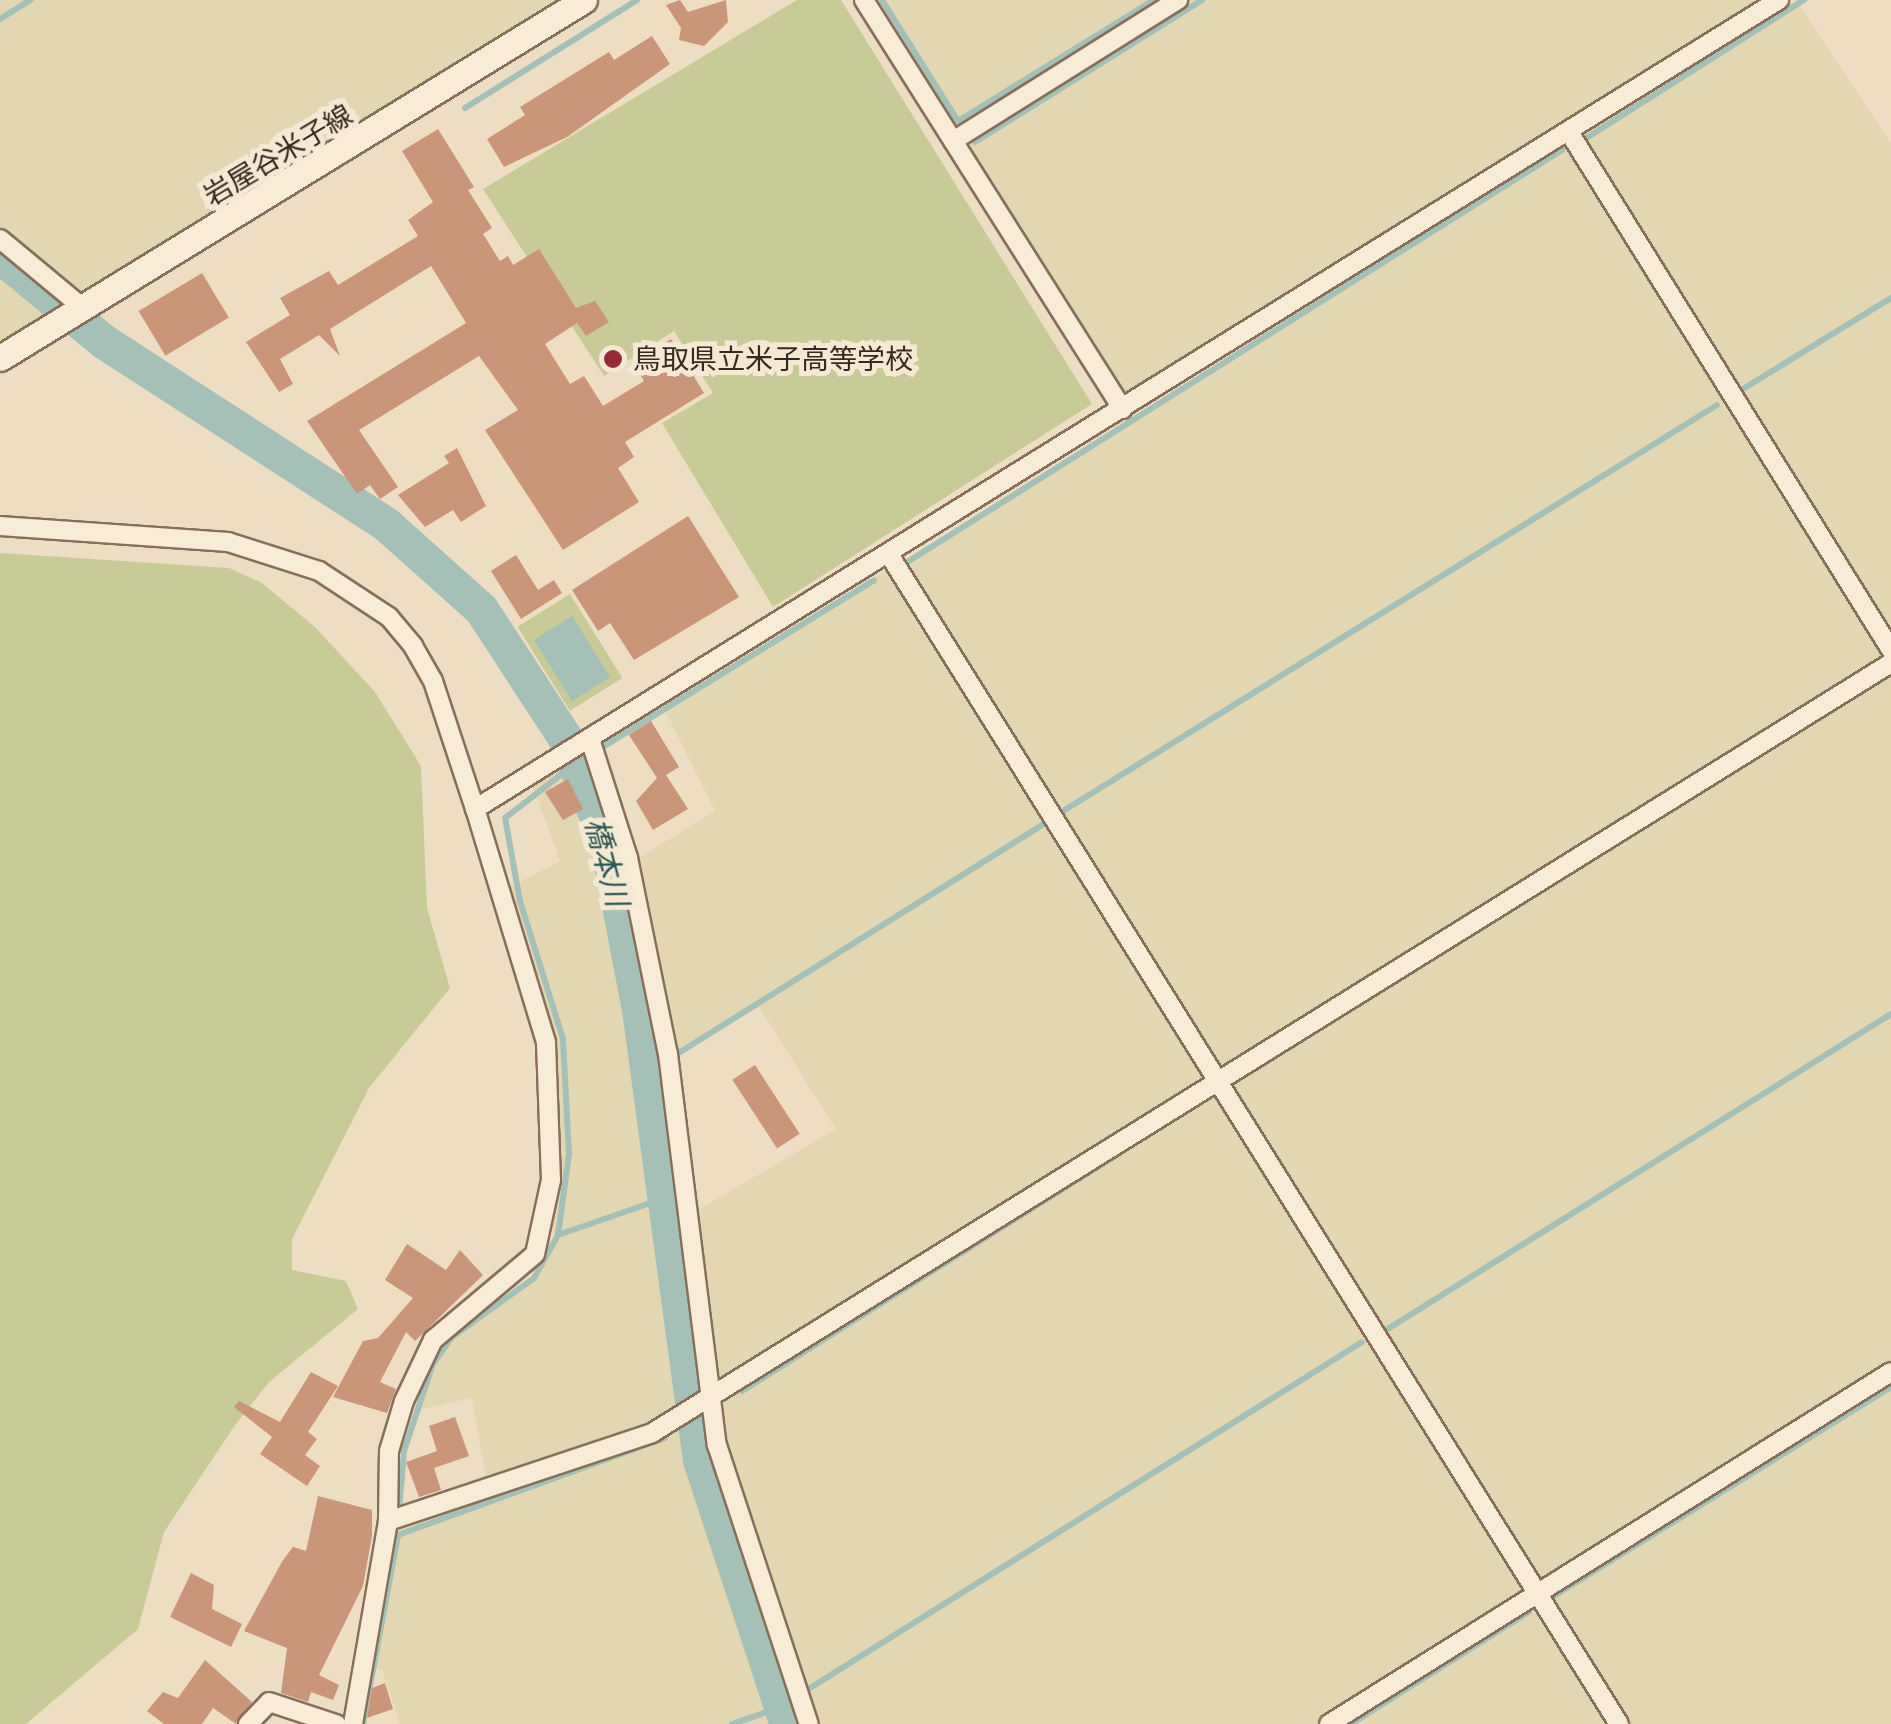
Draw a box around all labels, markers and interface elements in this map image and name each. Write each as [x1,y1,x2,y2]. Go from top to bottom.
street label: 岩屋谷米子線 [197,97,359,213]
place label: 鳥取県立米子高等学校 [633,342,913,376]
marker: 鳥取県立米子高等学校 [602,348,624,370]
water label: 橋本川 [578,814,636,910]

